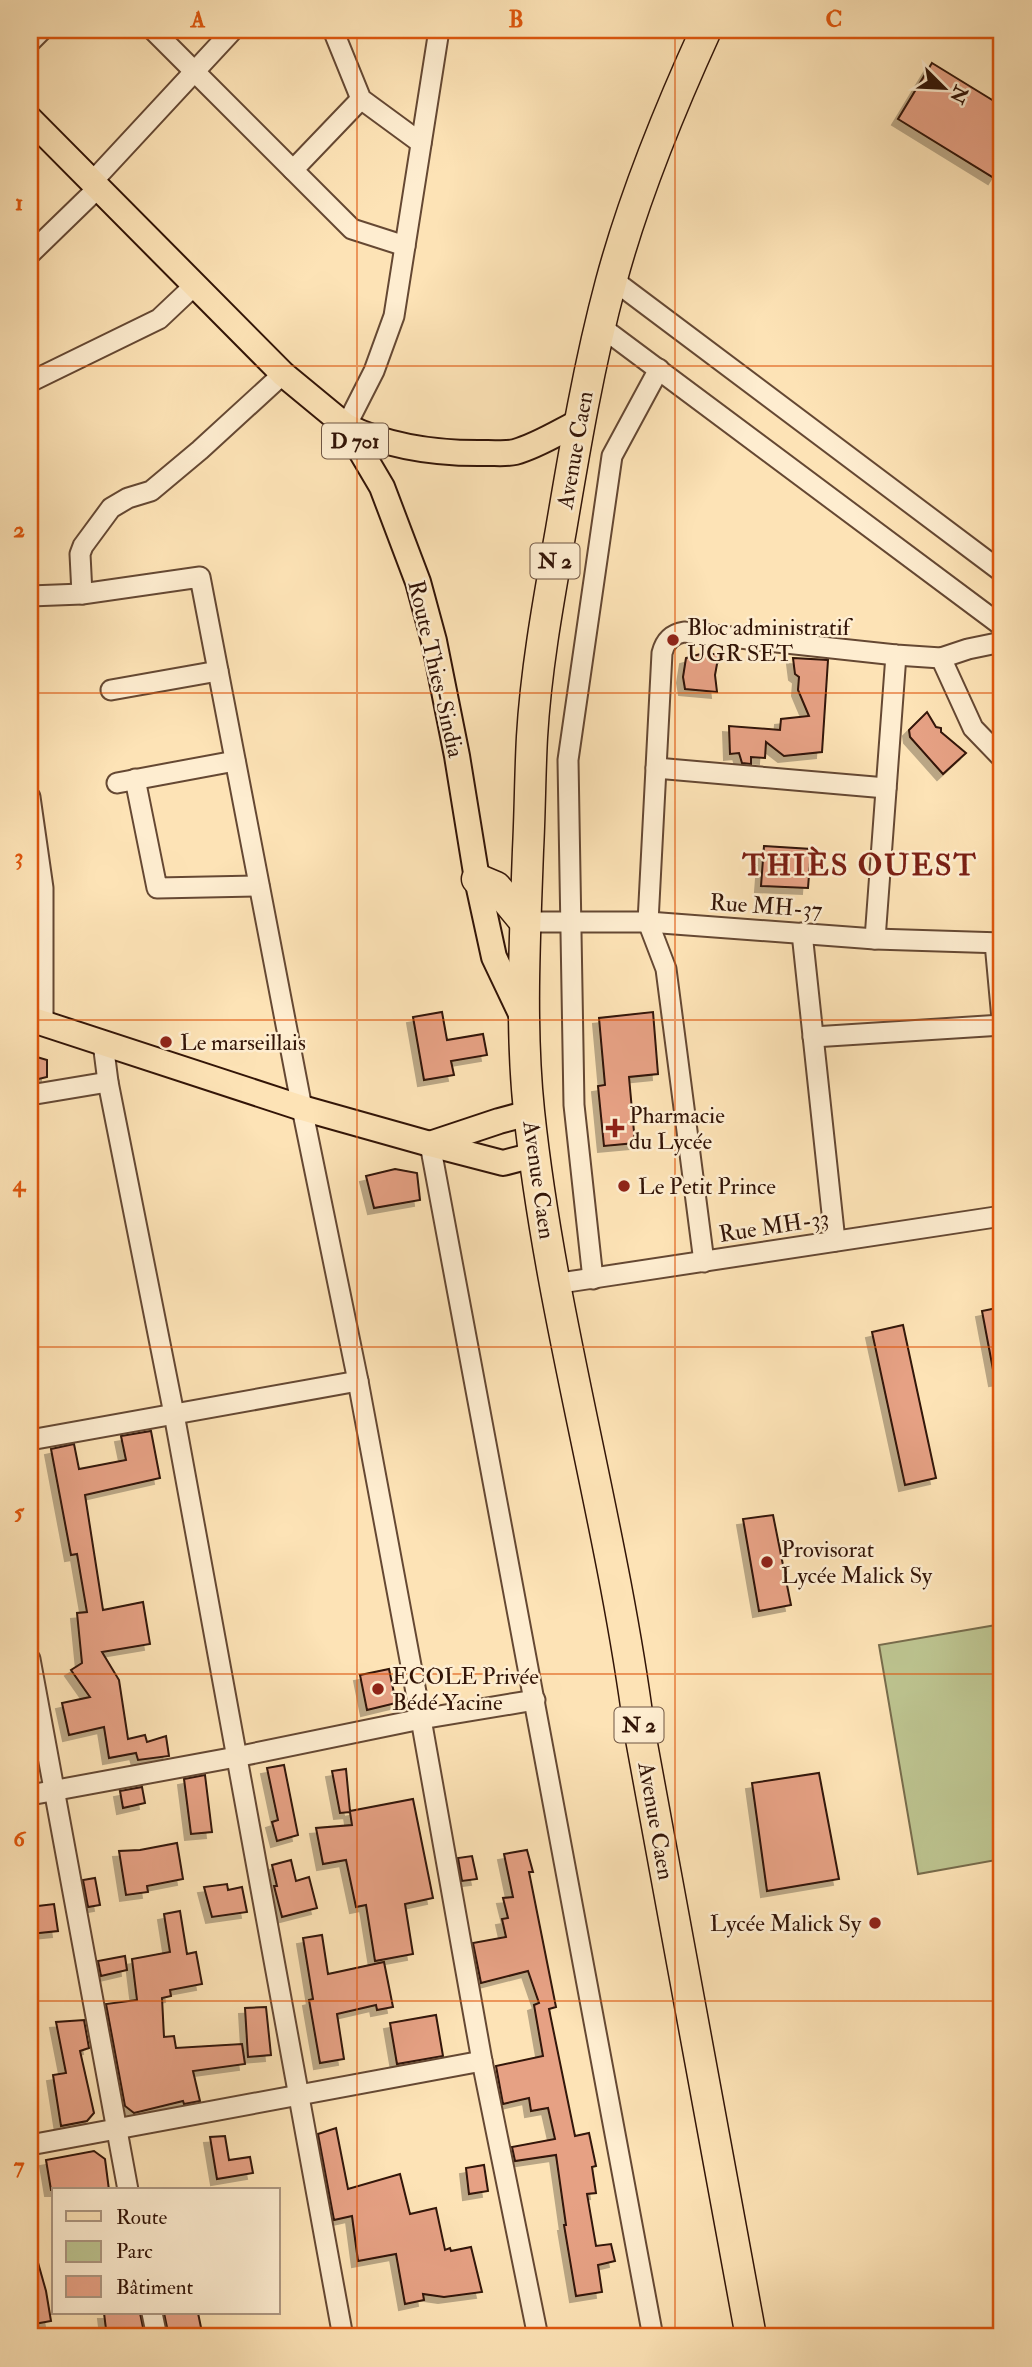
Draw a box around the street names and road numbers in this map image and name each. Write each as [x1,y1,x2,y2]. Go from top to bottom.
street label: Avenue Caen [550,389,600,512]
road number: D 701 [322,424,388,458]
road number: N 2 [530,544,580,578]
street label: Route Thies-Sindia [402,578,471,761]
street label: Rue MH-37 [709,888,824,924]
street label: Avenue Caen [516,1118,562,1241]
street label: Rue MH-33 [717,1203,831,1249]
road number: N 2 [614,1708,664,1742]
street label: Avenue Caen [631,1759,681,1882]

